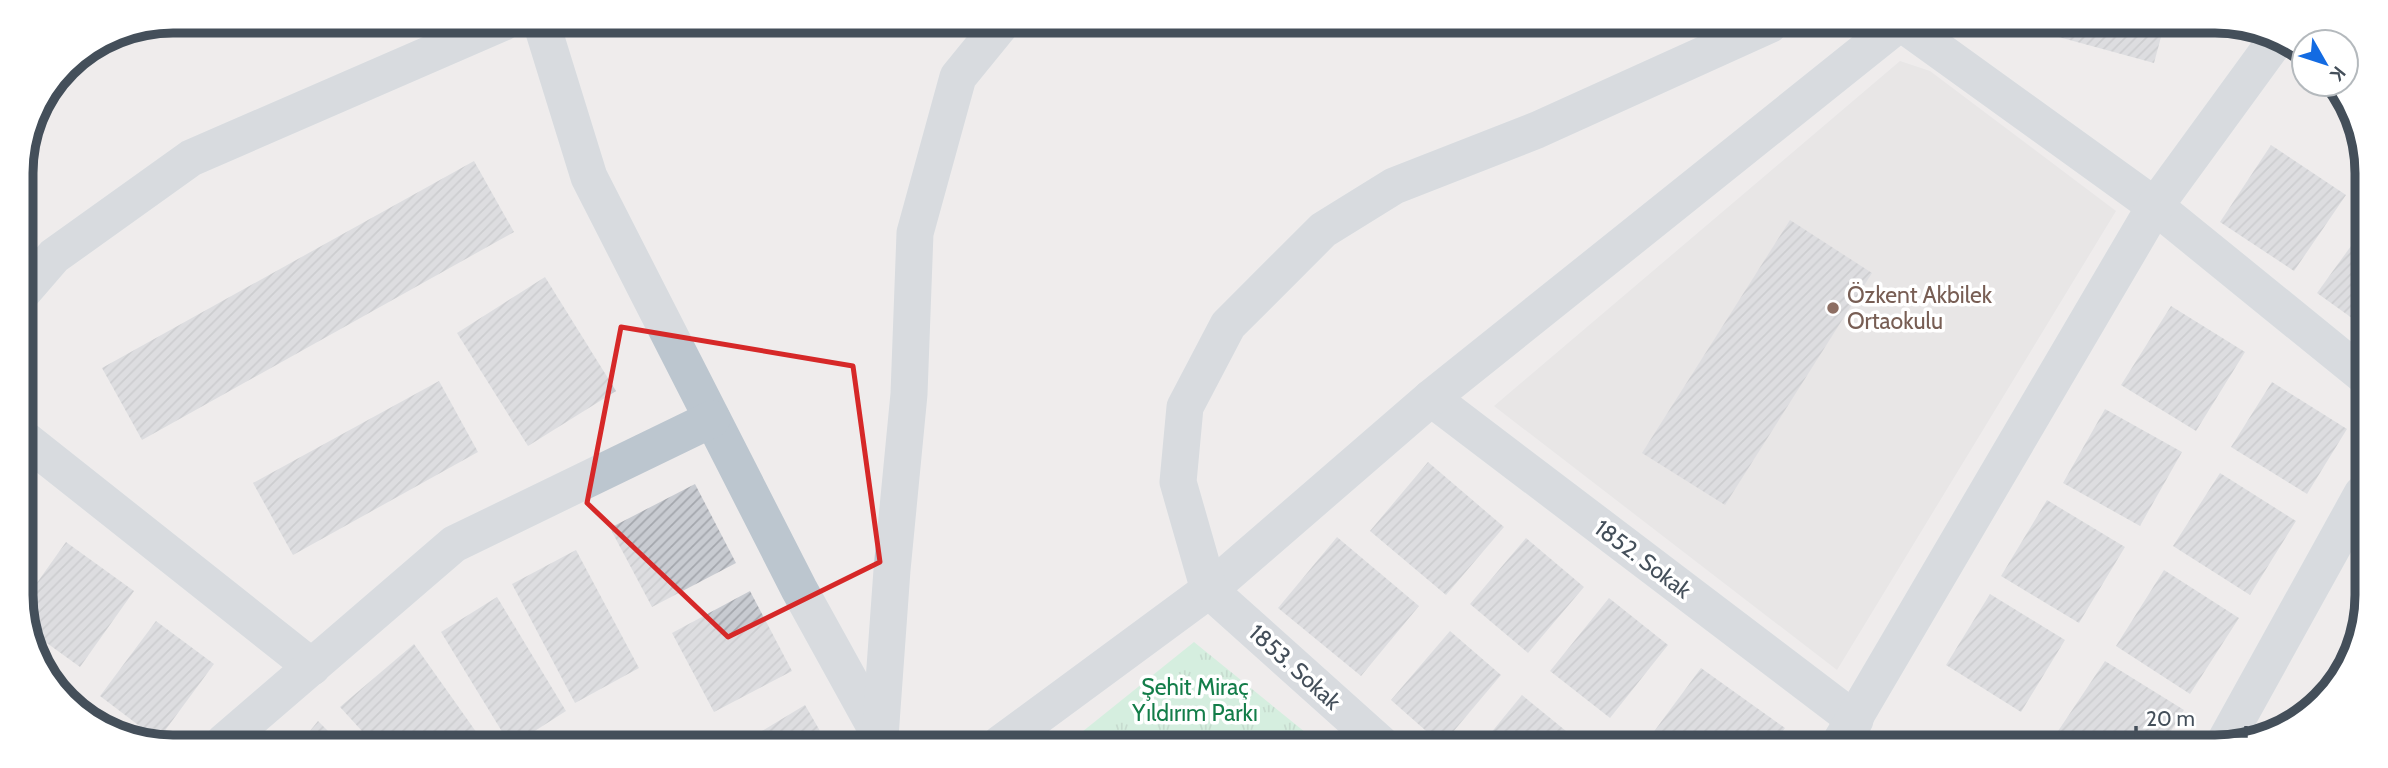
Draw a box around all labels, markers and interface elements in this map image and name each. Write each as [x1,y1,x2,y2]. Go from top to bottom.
north arrow [2290,28,2360,98]
text: K [2325,62,2351,85]
place label: Özkent Akbilek Ortaokulu [1847,281,1993,335]
marker: Özkent Akbilek Ortaokulu [1825,300,1841,316]
street label: 1852. Sokak [1589,514,1697,605]
street label: 1853. Sokak [1243,618,1347,716]
park label: Şehit Miraç Yıldırım Parkı [1131,673,1258,727]
scale bar [2136,694,2246,738]
text: 20 m [2146,706,2195,731]

